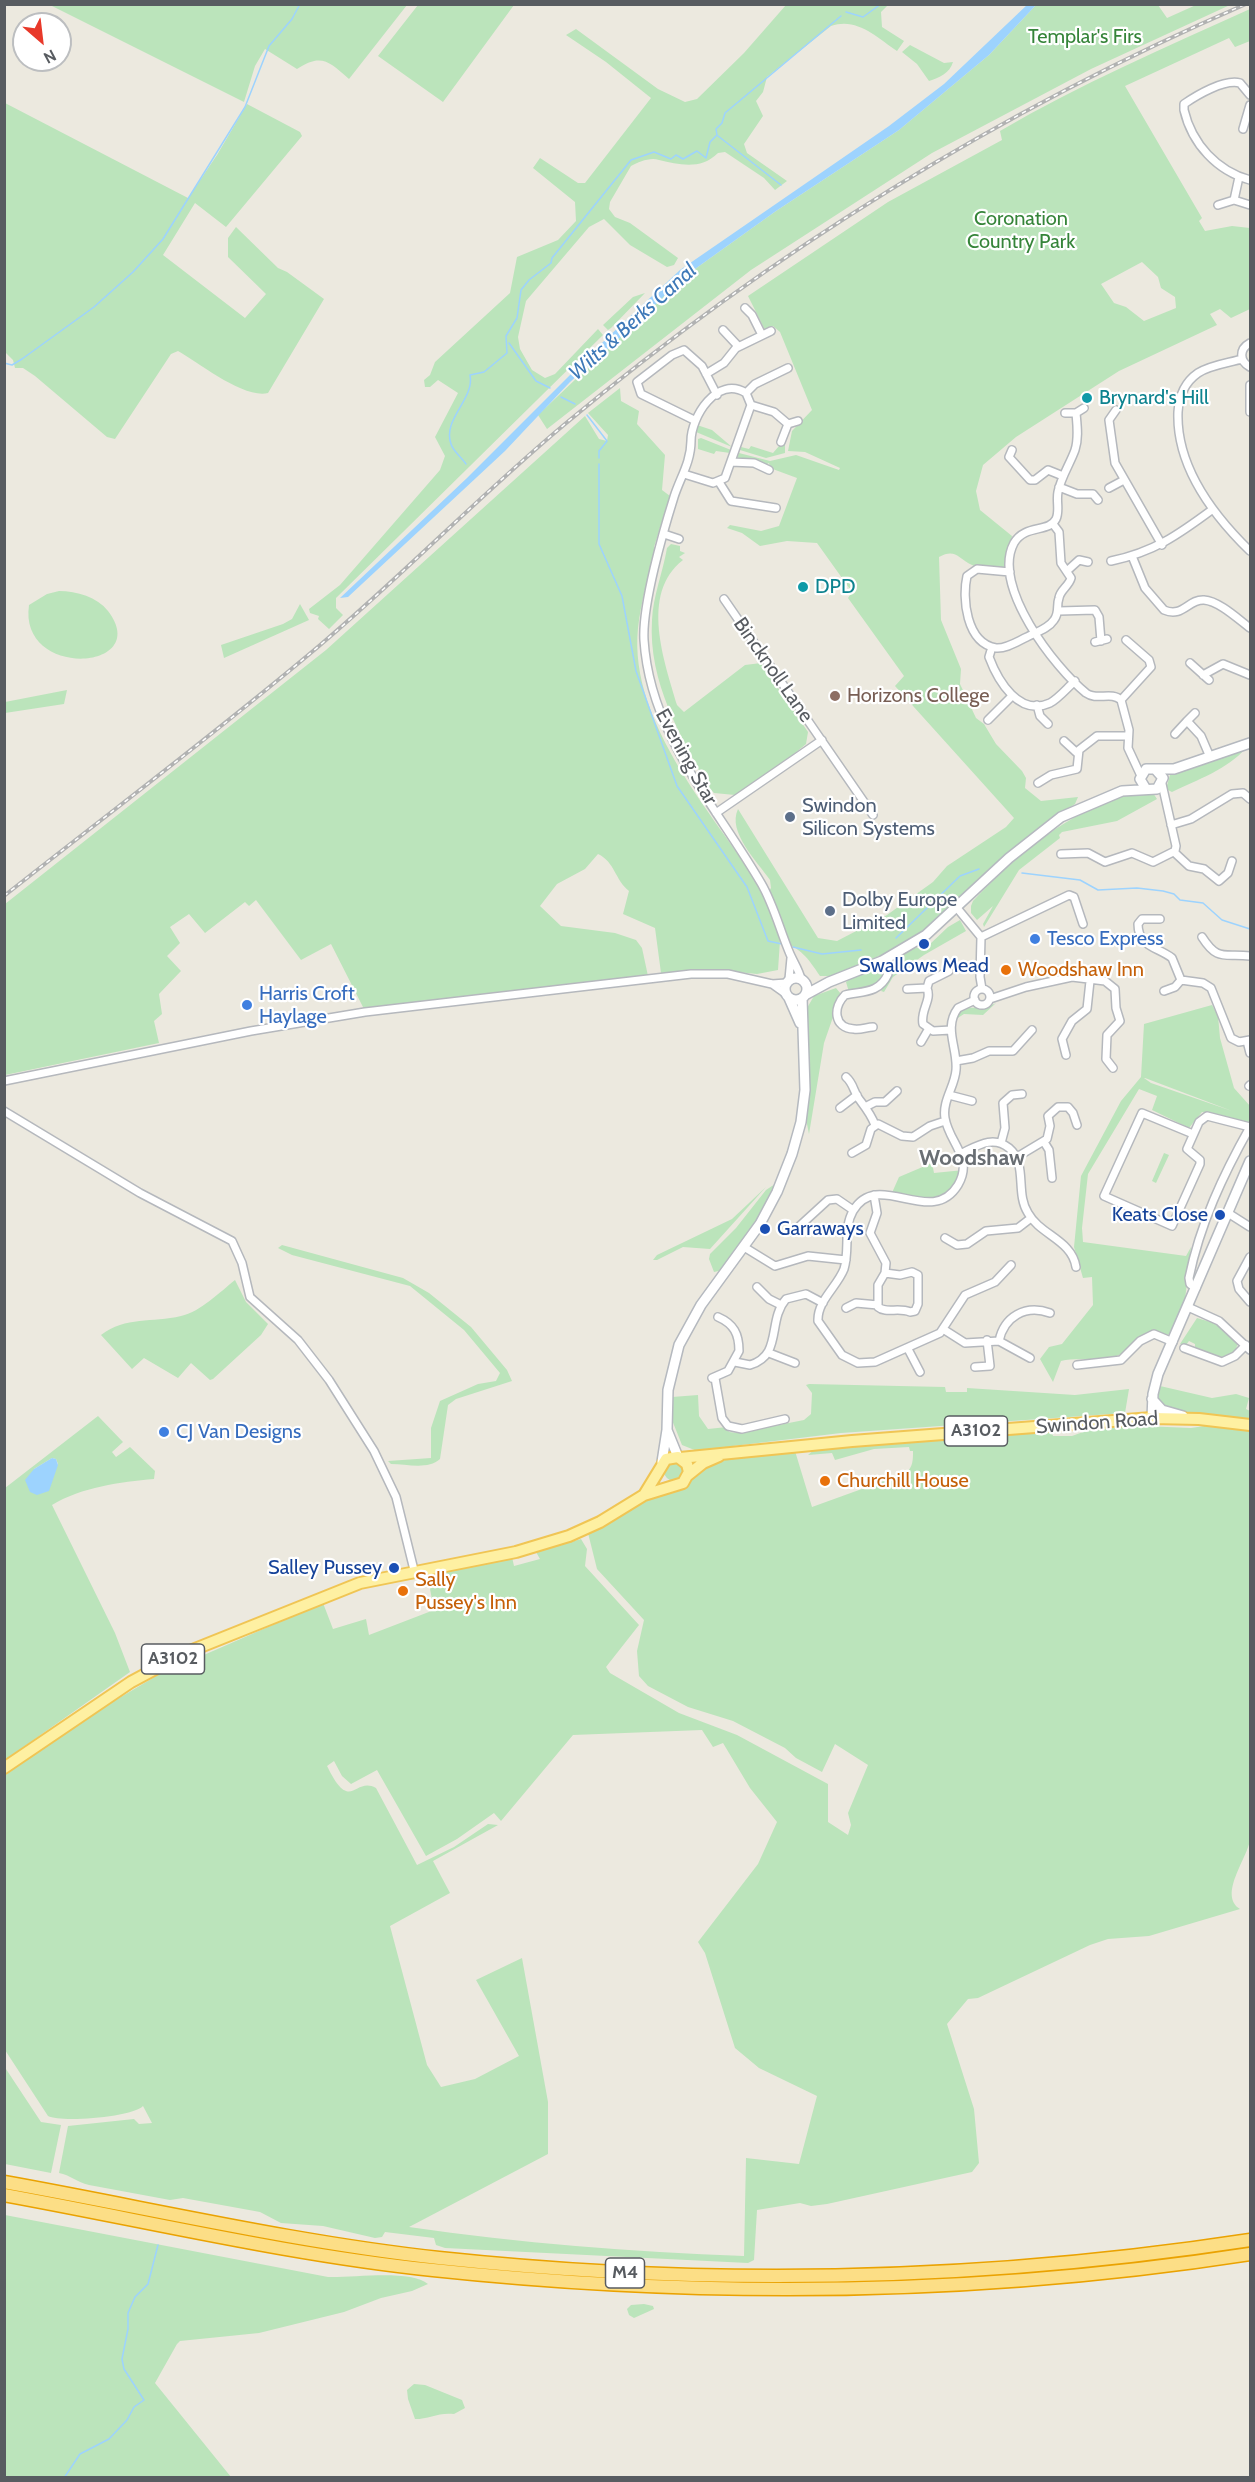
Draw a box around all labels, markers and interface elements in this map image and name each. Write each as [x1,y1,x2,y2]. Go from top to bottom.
north arrow [12,12,72,72]
park label: Templar's Firs [1028,25,1142,49]
text: N [40,46,59,68]
park label: Coronation Country Park [967,207,1075,254]
water label: Wilts & Berks Canal [564,258,702,386]
place label: Brynard's Hill [1099,386,1209,410]
marker: Brynard's Hill [1080,391,1094,405]
place label: DPD [815,575,856,599]
marker: DPD [796,580,810,594]
street label: Bincknoll Lane [728,613,818,727]
place label: Horizons College [847,684,989,708]
marker: Horizons College [828,689,842,703]
street label: Evening Star [650,705,722,809]
place label: Swindon Silicon Systems [802,794,935,841]
marker: Swindon Silicon Systems [783,810,797,824]
place label: Dolby Europe Limited [842,888,957,935]
marker: Dolby Europe Limited [823,904,837,918]
place label: Tesco Express [1047,927,1164,951]
marker: Tesco Express [1028,932,1042,946]
marker: Swallows Mead [917,937,931,951]
place label: Swallows Mead [859,954,989,978]
place label: Woodshaw Inn [1018,958,1144,982]
marker: Woodshaw Inn [999,963,1013,977]
place label: Harris Croft Haylage [259,982,355,1029]
marker: Harris Croft Haylage [240,998,254,1012]
district label: Woodshaw [919,1146,1025,1172]
place label: Keats Close [1112,1203,1208,1227]
marker: Keats Close [1213,1208,1227,1222]
place label: Garraways [777,1217,864,1241]
marker: Garraways [758,1222,772,1236]
street label: Swindon Road [1035,1407,1159,1439]
road number: A3102 [944,1416,1008,1446]
place label: CJ Van Designs [176,1420,301,1444]
marker: CJ Van Designs [157,1425,171,1439]
place label: Churchill House [837,1469,969,1493]
marker: Churchill House [818,1474,832,1488]
place label: Salley Pussey [268,1556,382,1580]
marker: Salley Pussey [387,1561,401,1575]
place label: Sally Pussey's Inn [415,1568,517,1615]
marker: Sally Pussey's Inn [396,1584,410,1598]
road number: A3102 [142,1644,204,1674]
road number: M4 [606,2258,644,2288]

